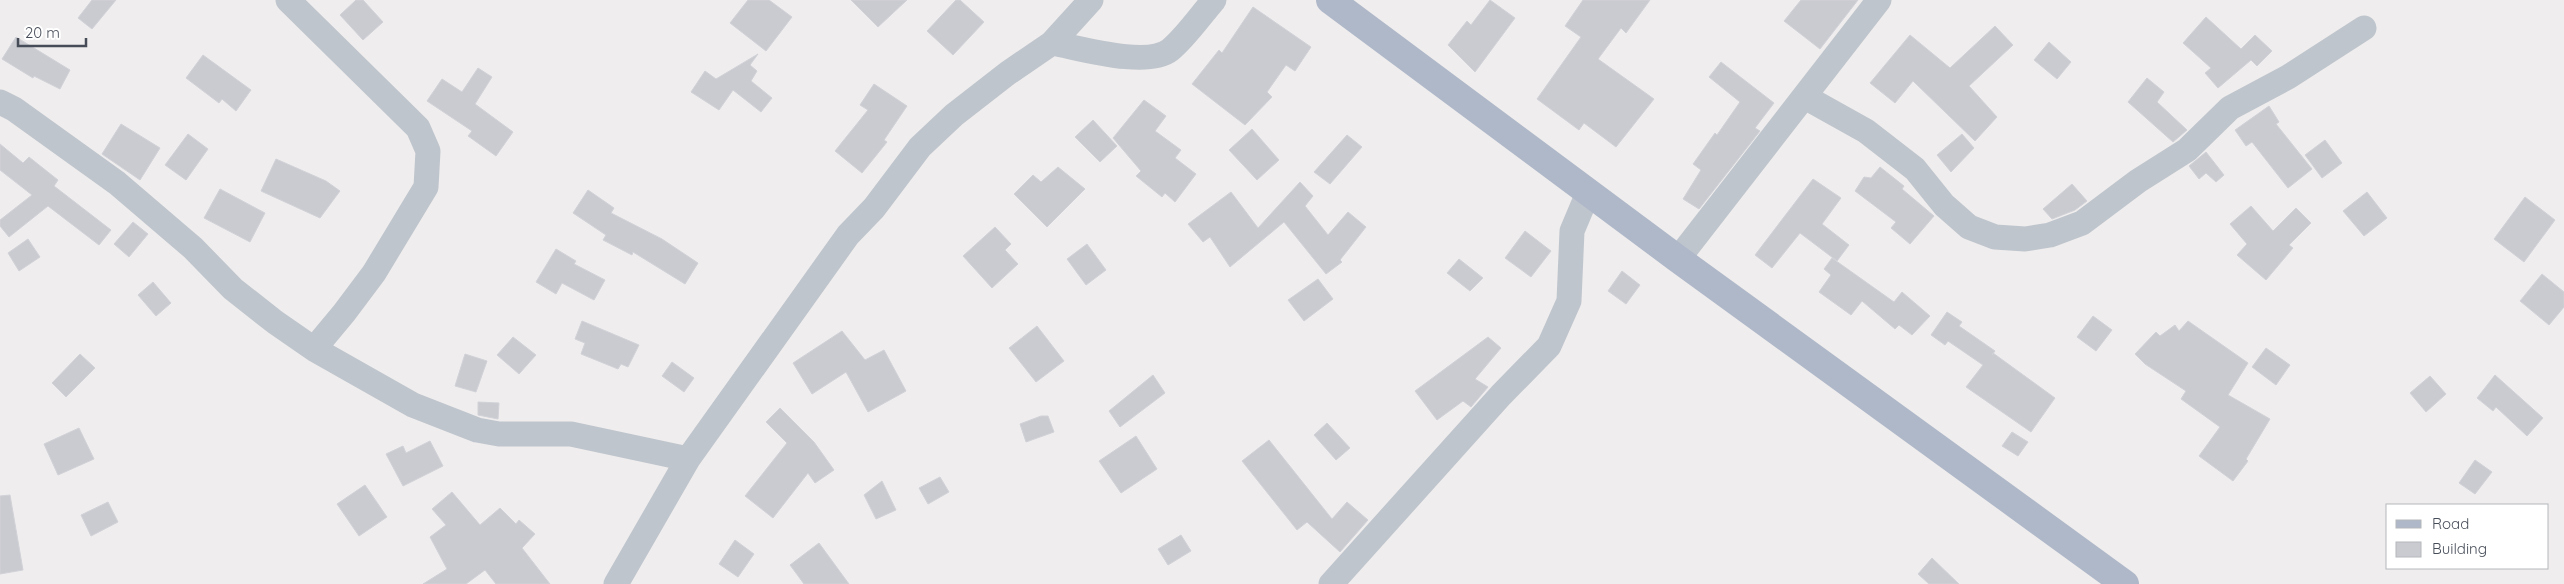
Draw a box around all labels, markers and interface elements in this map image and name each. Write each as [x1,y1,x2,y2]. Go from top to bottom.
scale bar [18,15,85,47]
text: 20 m [25,23,60,42]
legend [2386,504,2549,569]
text: Road [2432,514,2469,533]
text: Building [2432,539,2487,558]

